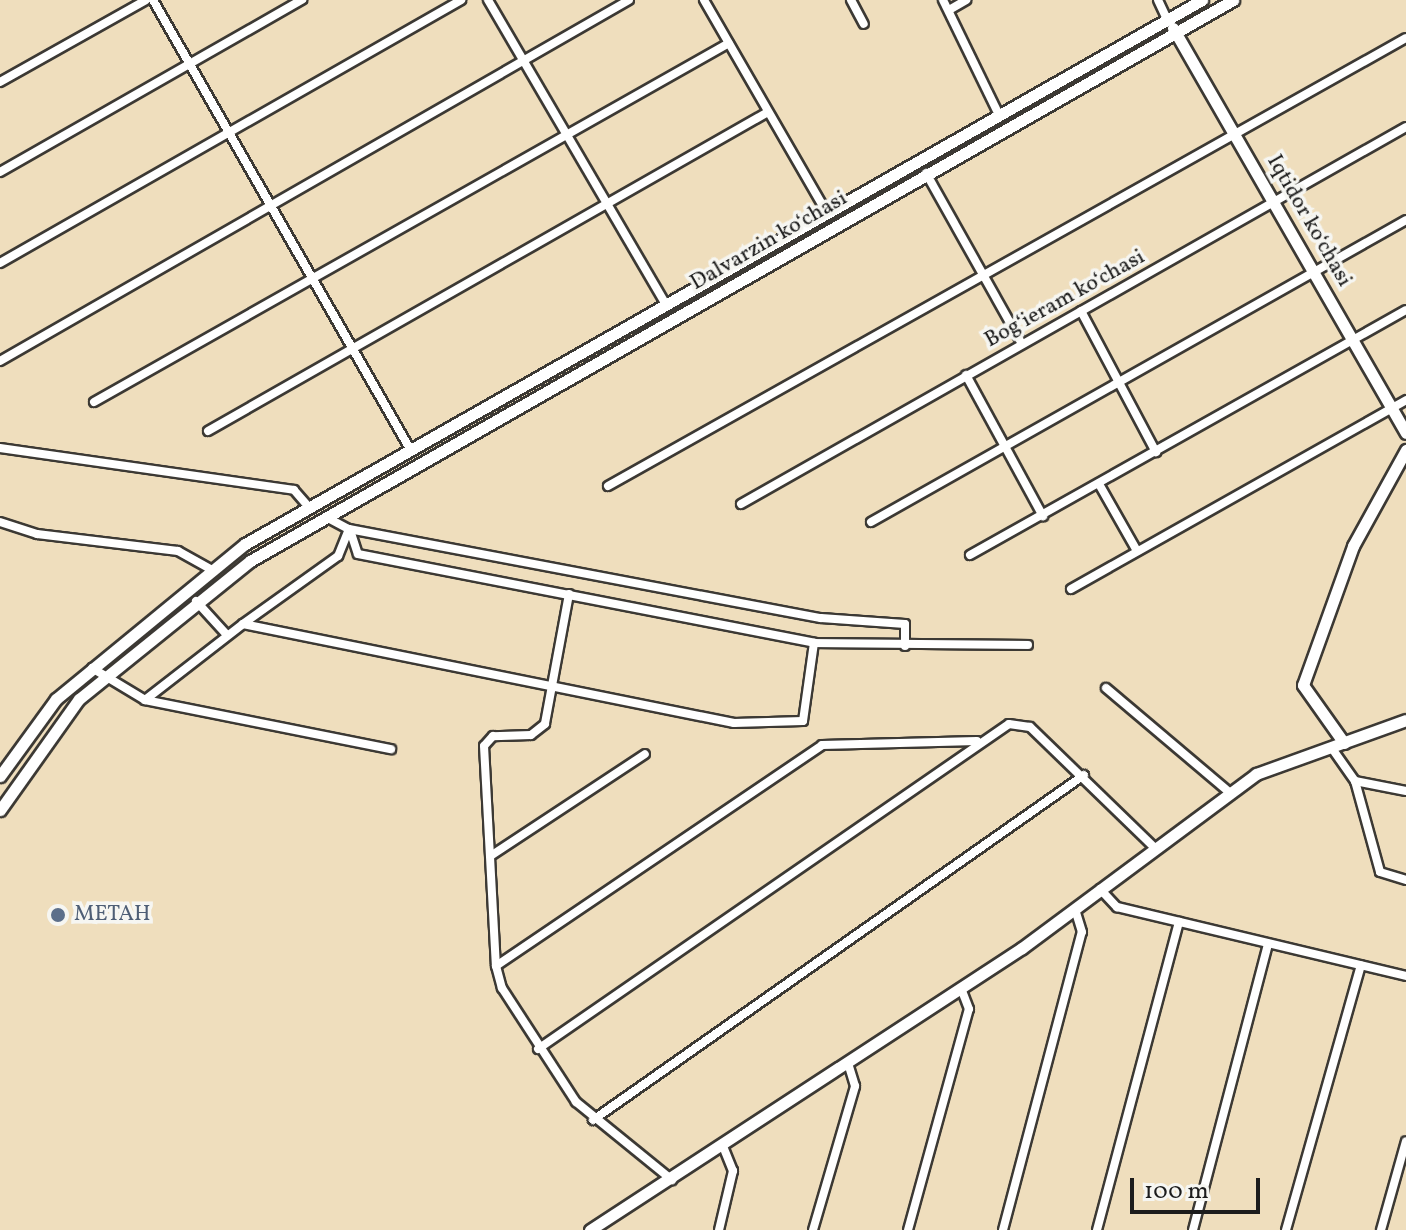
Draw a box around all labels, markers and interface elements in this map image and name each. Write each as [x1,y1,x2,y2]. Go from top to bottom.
street label: Iqtidor koʻchasi [1261,150,1357,292]
street label: Dalvarzin koʻchasi [686,185,852,297]
street label: Bogʻieram koʻchasi [980,244,1150,354]
place label: МЕТАН [74,902,151,928]
marker: МЕТАН [49,906,67,924]
scale bar [1134,1162,1264,1212]
text: 100 m [1144,1175,1209,1209]

